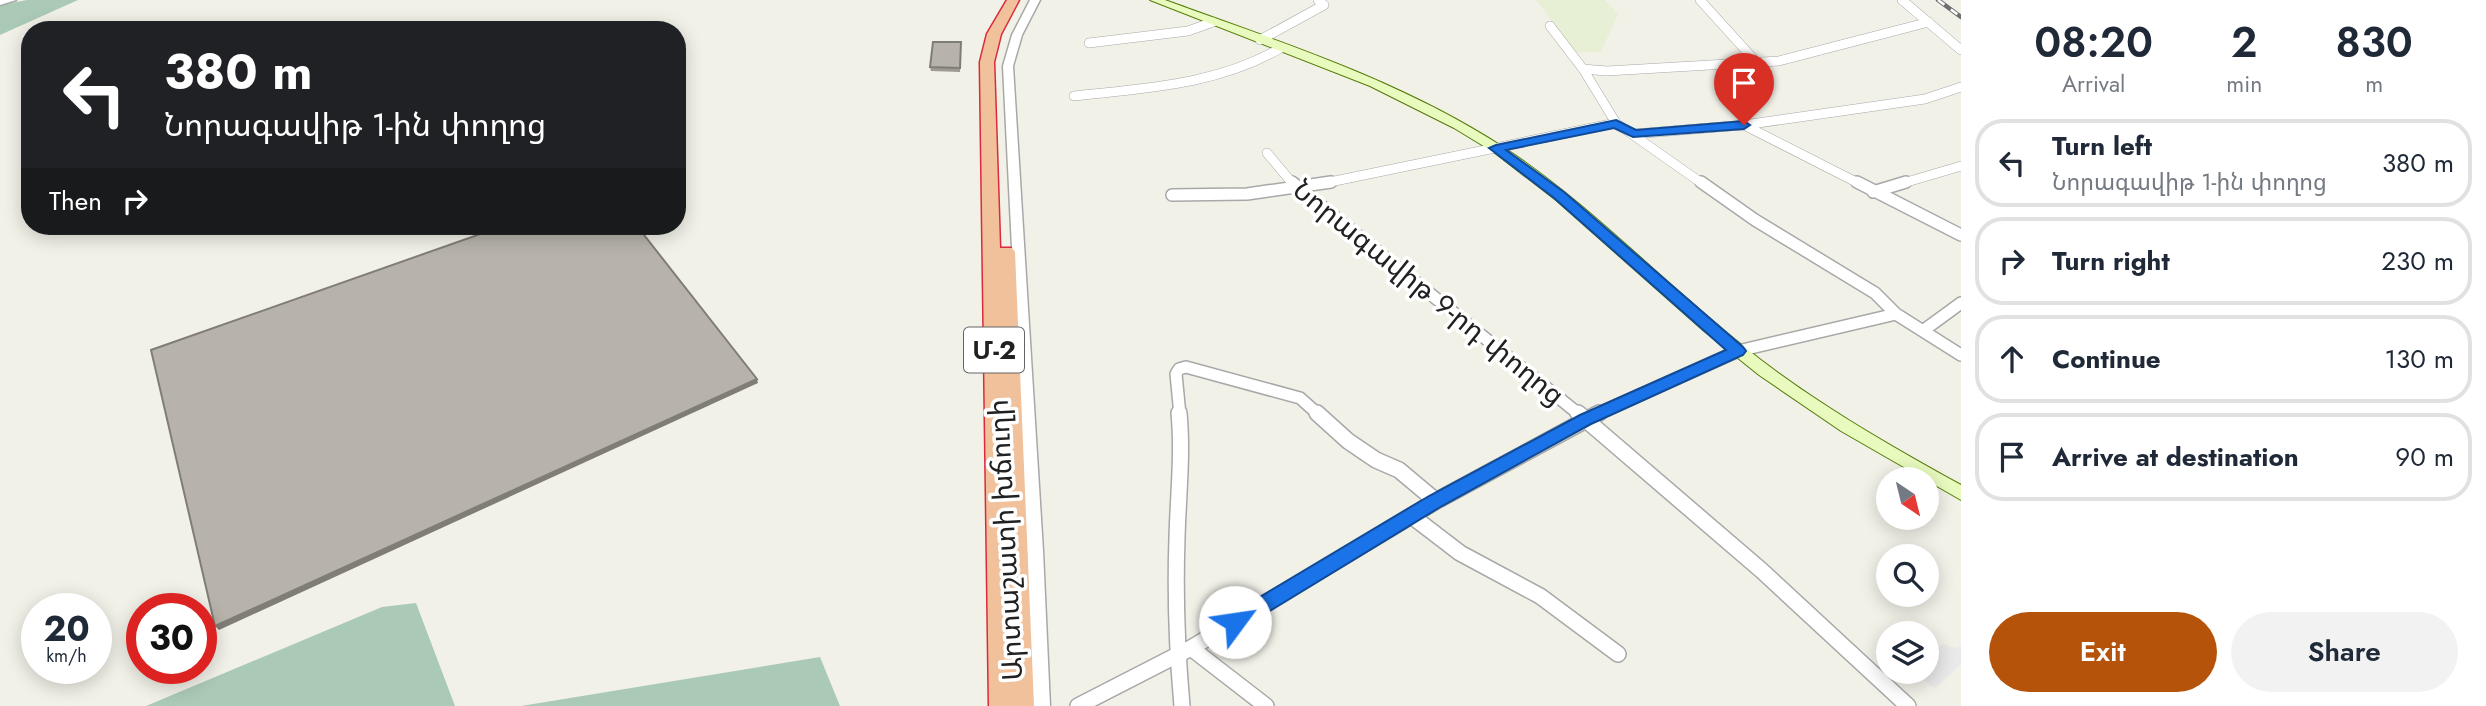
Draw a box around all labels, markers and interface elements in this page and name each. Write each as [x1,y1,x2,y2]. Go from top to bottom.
text: 08:20 [2034,12,2153,73]
text: 2 [2231,12,2257,73]
text: 830 [2335,12,2413,73]
text: 380 m [164,37,312,107]
icon: left [49,49,140,140]
pin [1714,53,1774,125]
icon: arrive [1725,64,1763,102]
text: Arrival [2062,67,2125,101]
text: min [2226,67,2262,101]
text: m [2365,67,2383,101]
text: Նորագավիթ 1-ին փողոց [164,102,546,148]
text: Turn left [2052,127,2152,165]
icon: left [1993,144,2031,182]
text: 380 m [2382,144,2454,182]
text: Նորագավիթ 1-ին փողոց [2052,165,2327,199]
street label: Նորագավիթ 9-րդ փողոց [1284,170,1573,415]
text: Then [49,182,102,220]
icon: right [116,182,154,220]
icon: right [1993,242,2031,280]
text: Turn right [2052,242,2170,280]
text: 230 m [2381,242,2454,280]
road number: Մ-2 [964,328,1024,372]
icon: ahead [1993,340,2031,378]
text: Continue [2052,340,2161,378]
text: 130 m [2384,340,2454,378]
street label: Արտաշատի խճուղի [978,398,1033,682]
icon: arrive [1993,438,2031,476]
text: Arrive at destination [2052,438,2299,476]
text: 90 m [2395,438,2454,476]
north arrow [1876,467,1939,530]
map controls [1876,467,1939,684]
button: search [1876,544,1939,607]
position arrow [1198,585,1272,659]
speed limit sign: 30 [126,593,217,684]
text: 20 [43,604,90,654]
button: Exit [1989,612,2217,692]
button: Share [2231,612,2458,692]
button: layers [1876,621,1939,684]
text: km/h [46,643,87,669]

